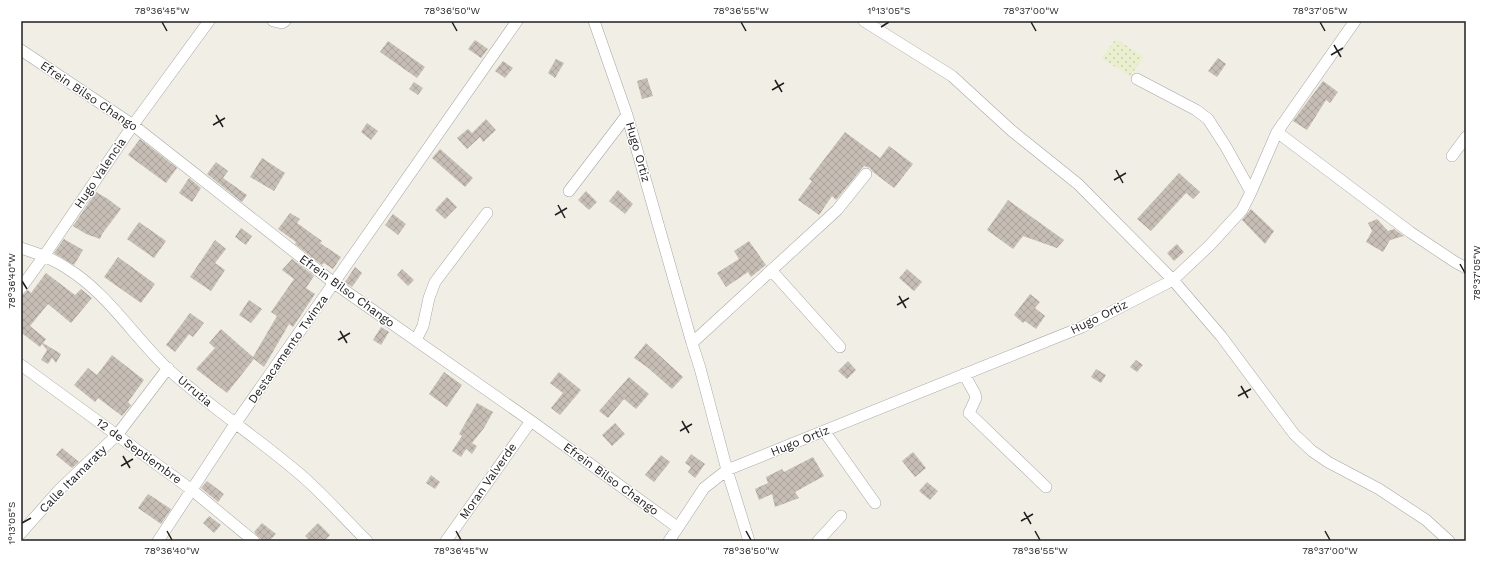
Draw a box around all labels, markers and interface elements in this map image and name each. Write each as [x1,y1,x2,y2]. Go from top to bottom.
text: 78°36'45"W [134,5,190,16]
text: 78°36'50"W [424,5,480,16]
text: 78°36'55"W [713,5,769,16]
text: 1°13'05"S [867,5,911,16]
text: 78°37'00"W [1003,5,1059,16]
text: 78°37'05"W [1292,5,1348,16]
street label: Efrein Bilso Chango [38,58,140,134]
street label: Hugo Ortiz [623,120,653,184]
street label: Hugo Valencia [71,135,129,211]
text: 78°37'05"W [1471,245,1482,301]
street label: Efrein Bilso Chango [297,252,397,330]
text: 78°36'40"W [6,253,17,309]
street label: Destacamento Twinza [245,292,331,406]
street label: Hugo Ortiz [1068,297,1130,337]
street label: Urrutia [175,373,215,410]
street label: 12 de Septiembre [94,415,184,487]
street label: Hugo Ortiz [769,423,831,459]
street label: Moran Valverde [457,440,519,522]
street label: Efrein Bilso Chango [561,440,661,518]
street label: Calle Itamaraty [36,442,110,516]
text: 1°13'05"S [6,501,17,545]
text: 78°36'40"W [144,545,200,556]
text: 78°36'45"W [433,545,489,556]
text: 78°36'50"W [723,545,779,556]
text: 78°36'55"W [1012,545,1068,556]
text: 78°37'00"W [1302,545,1358,556]

